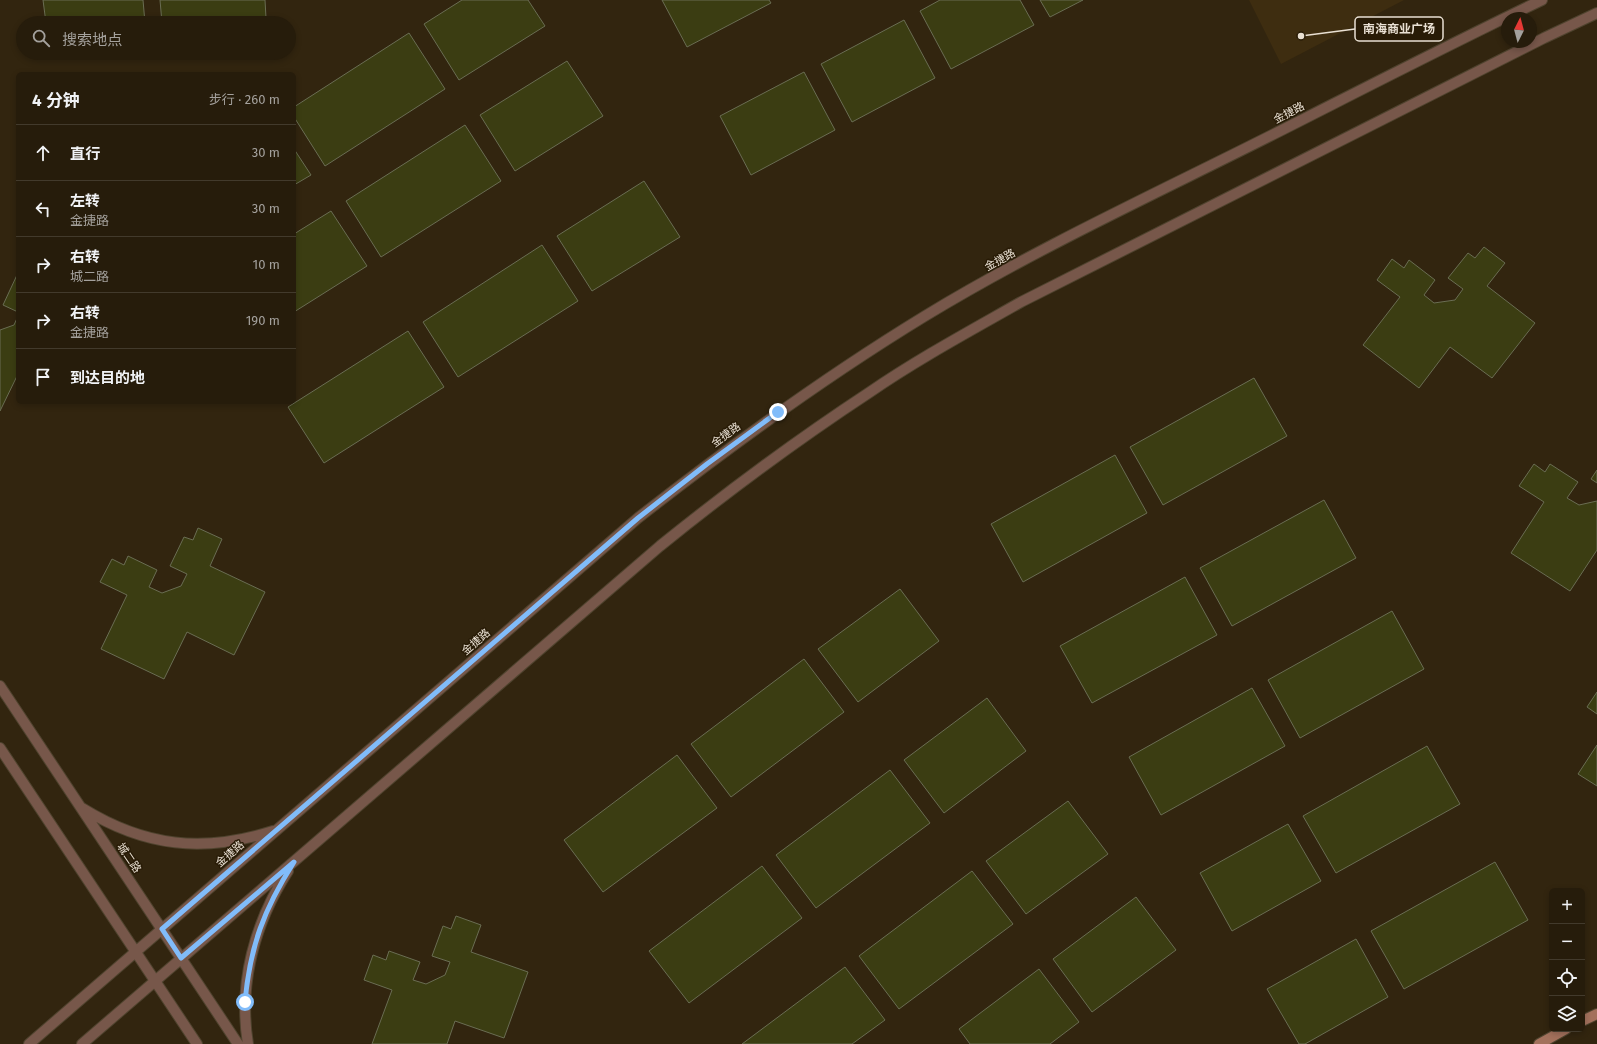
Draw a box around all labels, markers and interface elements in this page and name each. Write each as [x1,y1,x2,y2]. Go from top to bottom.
north arrow [1501,12,1537,48]
search box [16,16,296,60]
callout: 南海商业广场 [1355,17,1443,41]
text: 南海商业广场 [1363,22,1435,36]
icon: search [30,27,52,49]
text: 搜索地点 [62,31,122,49]
text: 4 分钟 [32,90,80,111]
text: 步行 · 260 m [209,92,280,107]
street label: 金捷路 [1271,100,1307,126]
icon: ahead [32,142,54,164]
text: 直行 [70,145,100,163]
text: 30 m [252,145,280,160]
text: 左转 [70,192,100,210]
icon: left [32,198,54,220]
text: 30 m [252,201,280,216]
text: 金捷路 [70,213,109,228]
street label: 金捷路 [982,246,1018,274]
text: 右转 [70,248,100,266]
icon: right [32,254,54,276]
text: 10 m [253,257,280,272]
text: 城二路 [70,269,109,284]
text: 右转 [70,304,100,322]
icon: right [32,310,54,332]
text: 190 m [246,313,280,328]
text: 金捷路 [70,325,109,340]
icon: arrive [32,366,54,388]
text: 到达目的地 [70,369,145,387]
route end [769,403,787,421]
street label: 金捷路 [709,420,743,450]
street label: 金捷路 [459,626,493,658]
street label: 金捷路 [213,838,247,870]
street label: 城二路 [114,841,144,875]
map controls [1549,888,1585,1032]
button: + [1549,888,1585,924]
button: − [1549,924,1585,960]
button: locate [1549,960,1585,996]
route start [236,993,254,1011]
button: layers [1549,996,1585,1032]

